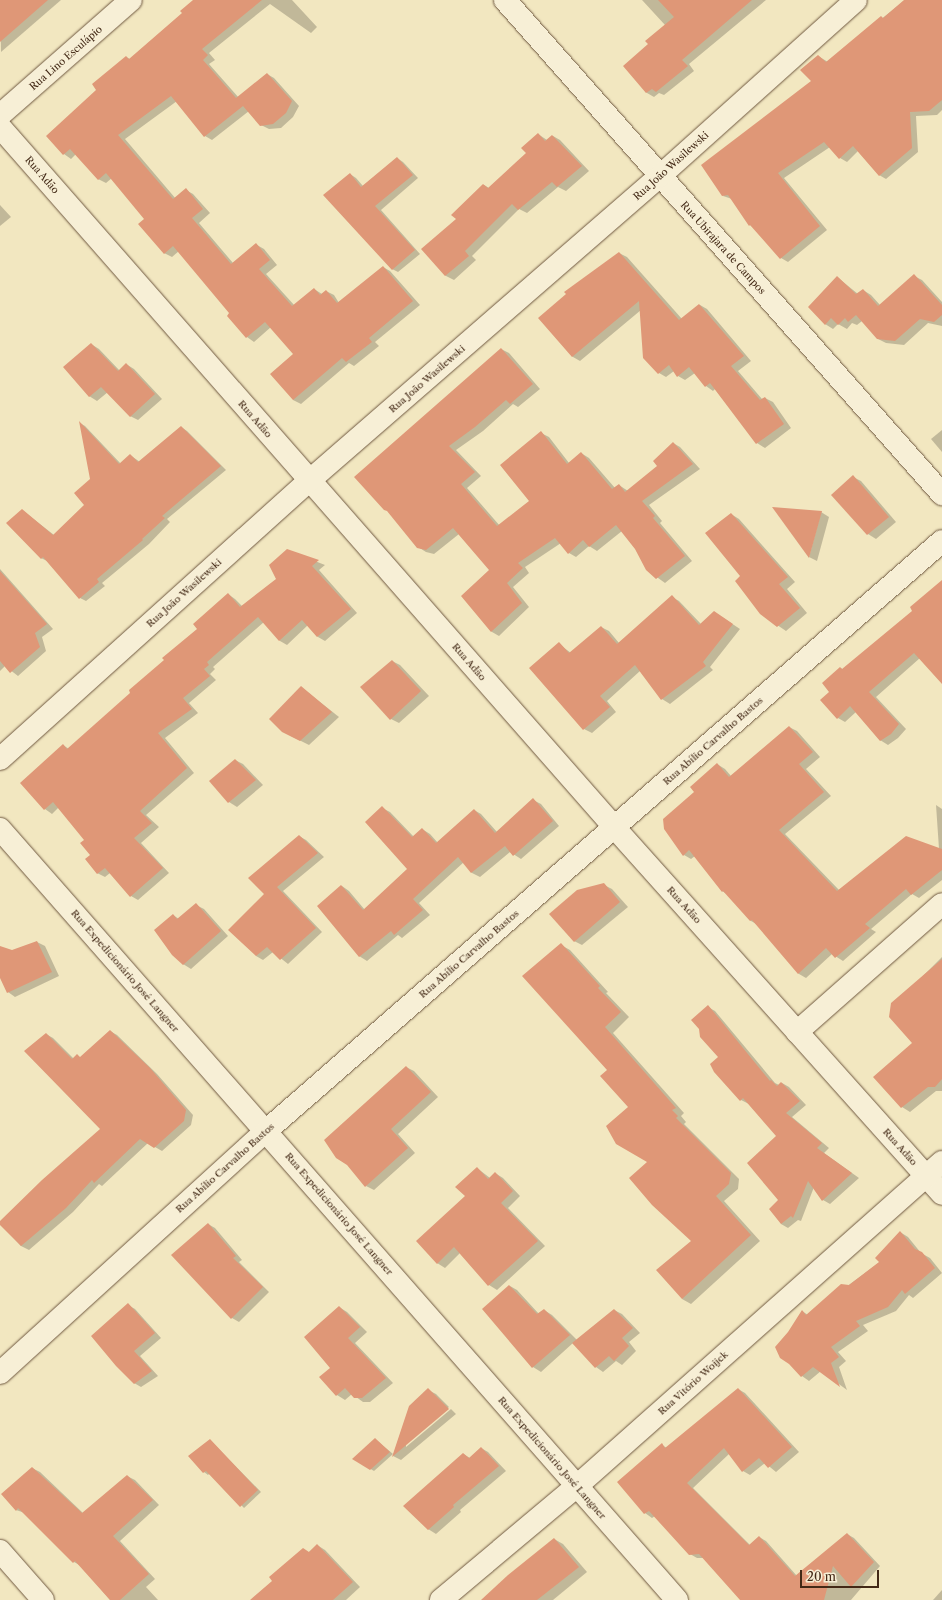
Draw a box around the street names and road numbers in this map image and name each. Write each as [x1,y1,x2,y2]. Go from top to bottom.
street label: Rua Lino Esculápio [27,23,105,93]
street label: Rua João Wasilewski [631,129,711,203]
street label: Rua Adão [22,154,62,196]
street label: Rua Ubirajara de Campos [678,199,768,297]
street label: Rua João Wasilewski [386,343,468,415]
street label: Rua Adão [235,398,275,440]
street label: Rua João Wasilewski [144,556,224,630]
street label: Rua Adão [449,641,489,683]
street label: Rua Abílio Carvalho Bastos [660,694,766,788]
street label: Rua Adão [664,884,704,926]
street label: Rua Expedicionário José Langner [68,907,182,1035]
street label: Rua Abílio Carvalho Bastos [416,907,522,1001]
street label: Rua Abílio Carvalho Bastos [173,1120,277,1216]
street label: Rua Adão [880,1126,920,1168]
street label: Rua Expedicionário José Langner [282,1150,396,1278]
street label: Rua Vitório Woijck [655,1348,731,1418]
street label: Rua Expedicionário José Langner [495,1394,609,1522]

